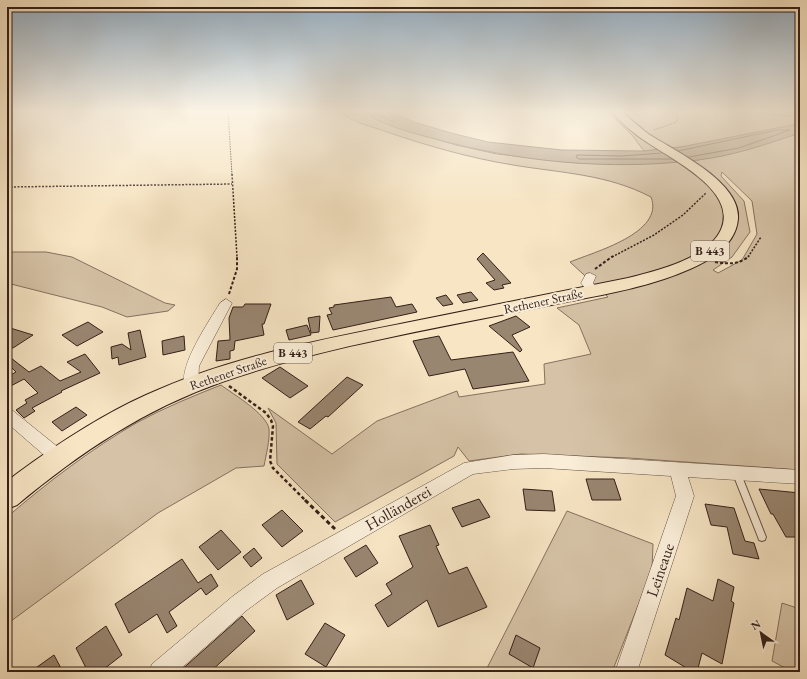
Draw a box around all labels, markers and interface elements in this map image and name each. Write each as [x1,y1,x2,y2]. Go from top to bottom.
road number: B 443 [691,241,729,261]
street label: Rethener Straße [502,284,584,318]
road number: B 443 [274,343,312,363]
street label: Rethener Straße [187,352,269,394]
street label: Holländerei [361,481,435,535]
street label: Leineaue [641,540,679,600]
north arrow [741,613,781,653]
text: N [748,616,763,633]

